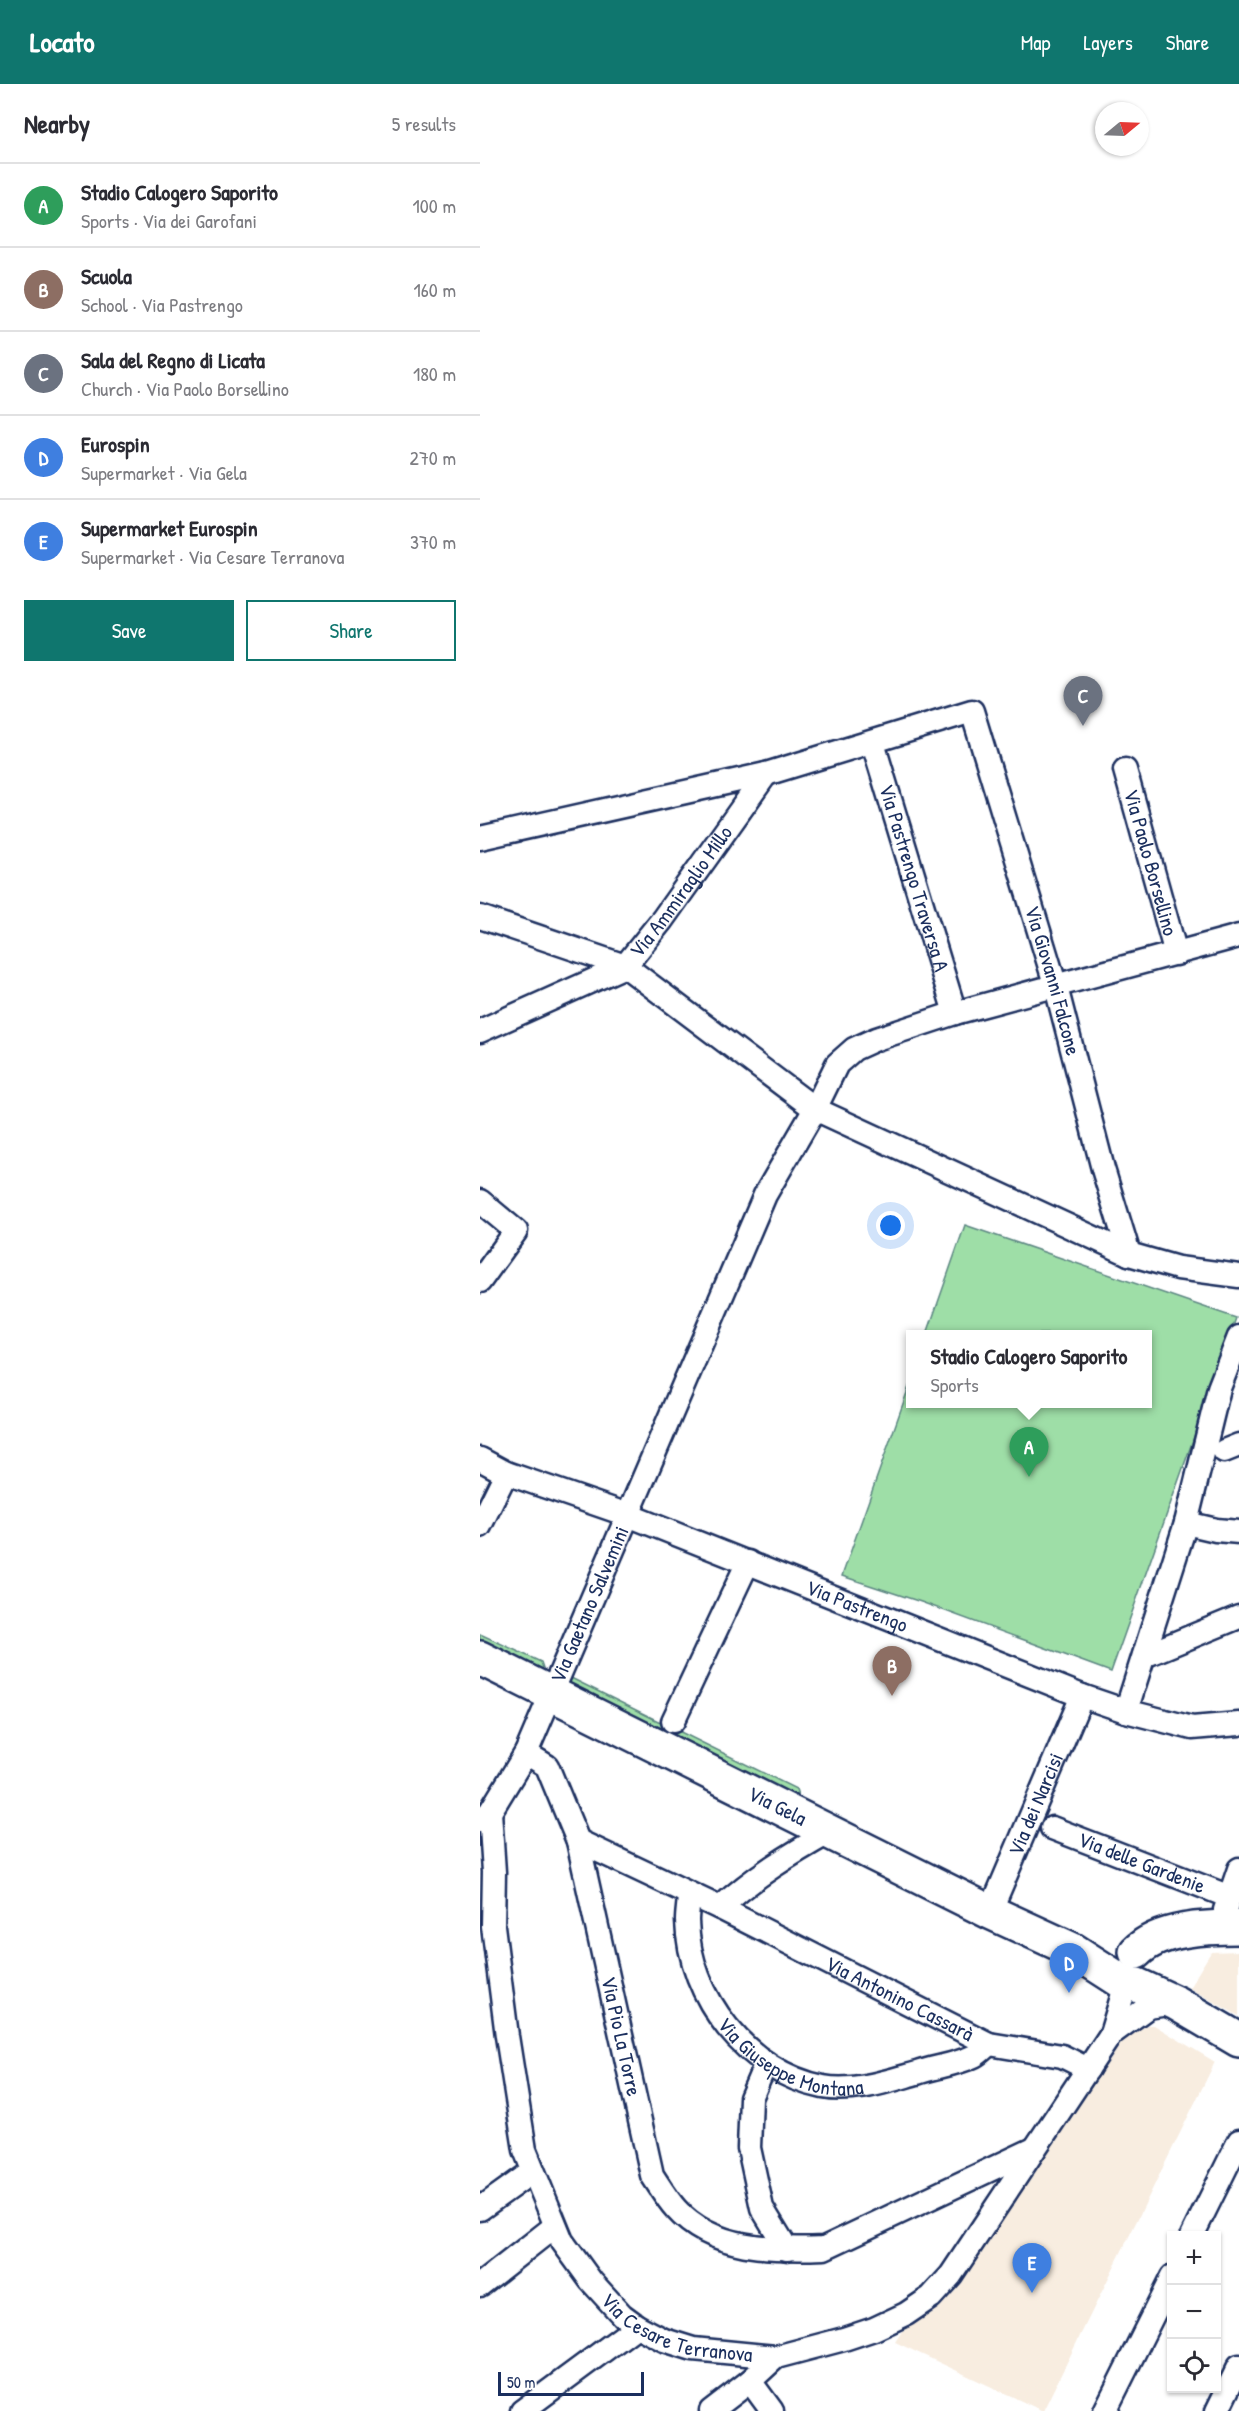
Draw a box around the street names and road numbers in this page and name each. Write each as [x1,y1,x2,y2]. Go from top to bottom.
street label: Via Pastrengo Traversa A [872,781,957,975]
street label: Via Paolo Borsellino [1117,786,1185,939]
street label: Via Ammiraglio Millo [622,820,739,963]
street label: Via Giovanni Falcone [1018,902,1088,1058]
street label: Via Gaetano Salvemini [543,1521,636,1687]
street label: Via Pastrengo [802,1573,912,1639]
street label: Via dei Narcisi [1001,1748,1070,1860]
street label: Via Gela [743,1779,812,1832]
street label: Via delle Gardenie [1074,1824,1209,1900]
street label: Via Antonino Cassarà [820,1949,979,2048]
street label: Via Pio La Torre [594,1974,649,2099]
street label: Via Giuseppe Montana [711,2011,865,2103]
street label: Via Cesare Terranova [595,2286,754,2369]

